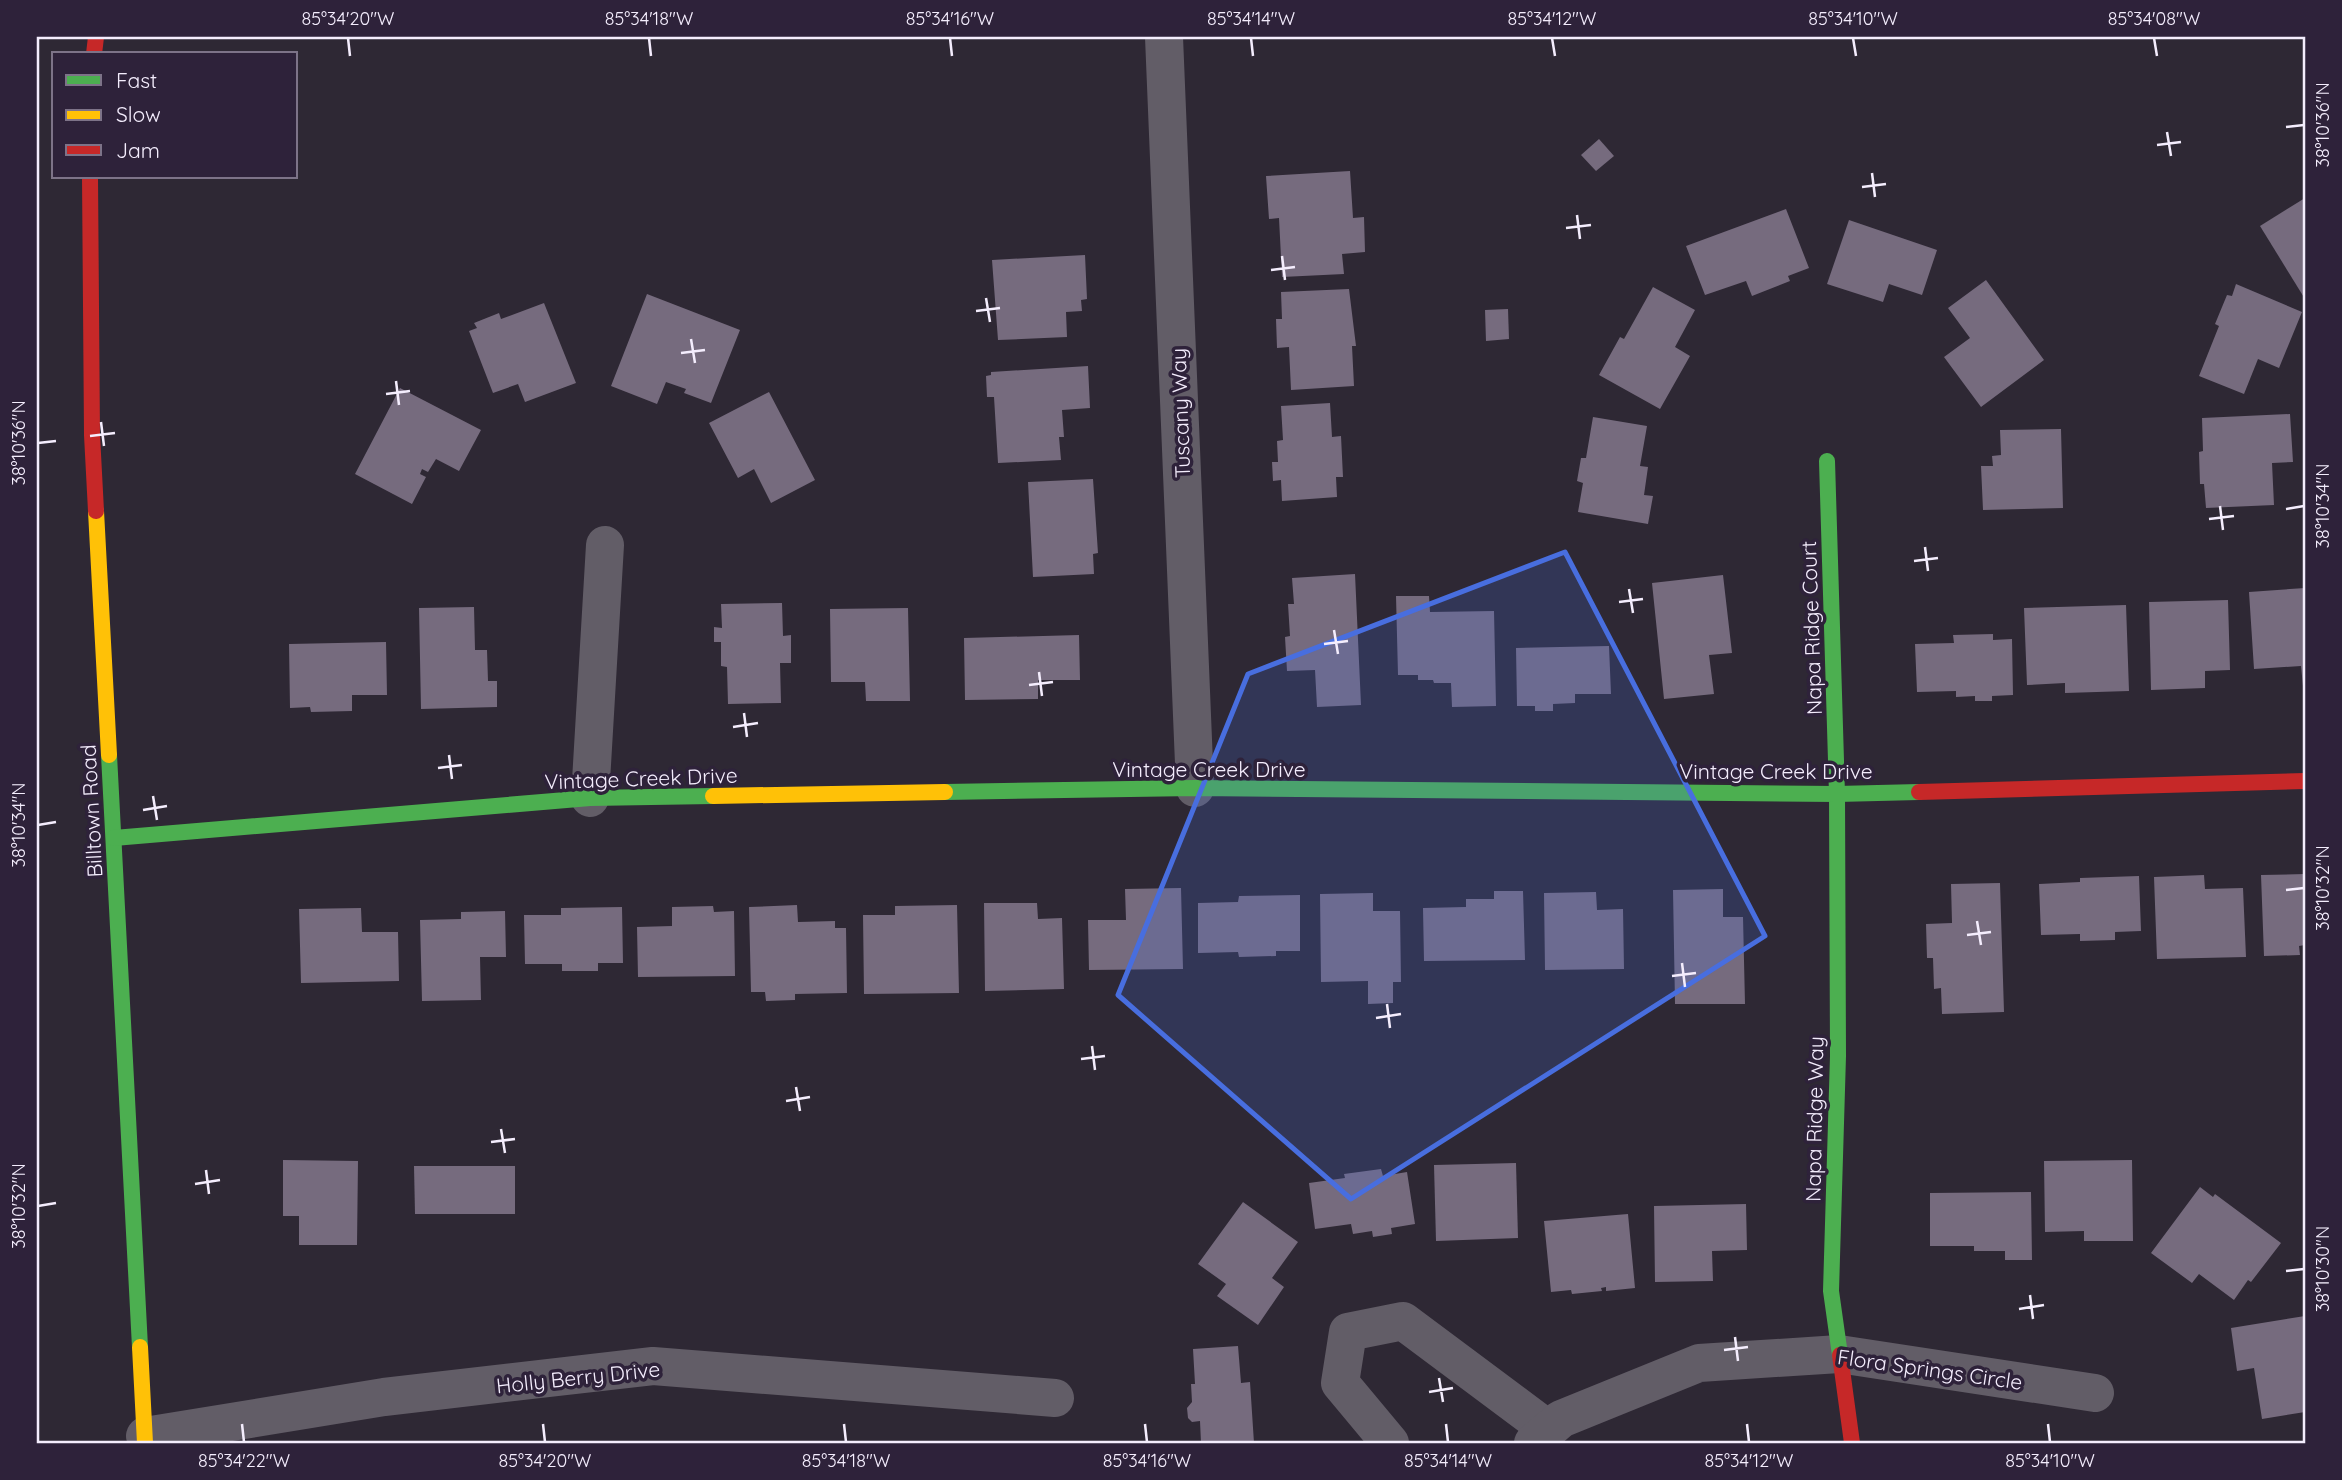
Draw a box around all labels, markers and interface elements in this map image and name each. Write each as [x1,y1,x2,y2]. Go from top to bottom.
text: 85°34'20"W [302,7,394,30]
text: 85°34'18"W [605,7,693,30]
text: 85°34'16"W [906,7,994,30]
text: 85°34'14"W [1207,7,1295,30]
text: 85°34'12"W [1508,7,1596,30]
text: 85°34'10"W [1808,7,1898,30]
text: 85°34'08"W [2108,7,2200,30]
legend [52,52,298,178]
text: Fast [116,67,157,93]
text: 38°10'36"N [2311,82,2334,168]
text: Slow [116,101,161,127]
text: Jam [116,137,160,163]
street label: Tuscany Way [1165,348,1195,478]
text: 38°10'36"N [7,400,30,486]
text: 38°10'34"N [2311,464,2334,548]
street label: Napa Ridge Court [1795,540,1827,716]
street label: Billtown Road [75,744,107,878]
street label: Vintage Creek Drive [1112,756,1306,782]
street label: Vintage Creek Drive [1679,758,1873,784]
street label: Vintage Creek Drive [544,762,738,794]
text: 38°10'34"N [7,783,30,867]
text: 38°10'32"N [2311,845,2334,931]
street label: Napa Ridge Way [1800,1036,1828,1202]
text: 38°10'32"N [7,1163,30,1249]
text: 38°10'30"N [2311,1226,2334,1312]
street label: Flora Springs Circle [1836,1343,2024,1395]
street label: Holly Berry Drive [495,1355,661,1399]
text: 85°34'22"W [198,1449,290,1472]
text: 85°34'20"W [499,1449,591,1472]
text: 85°34'18"W [802,1449,890,1472]
text: 85°34'16"W [1103,1449,1191,1472]
text: 85°34'14"W [1404,1449,1492,1472]
text: 85°34'12"W [1705,1449,1793,1472]
text: 85°34'10"W [2005,1449,2095,1472]

